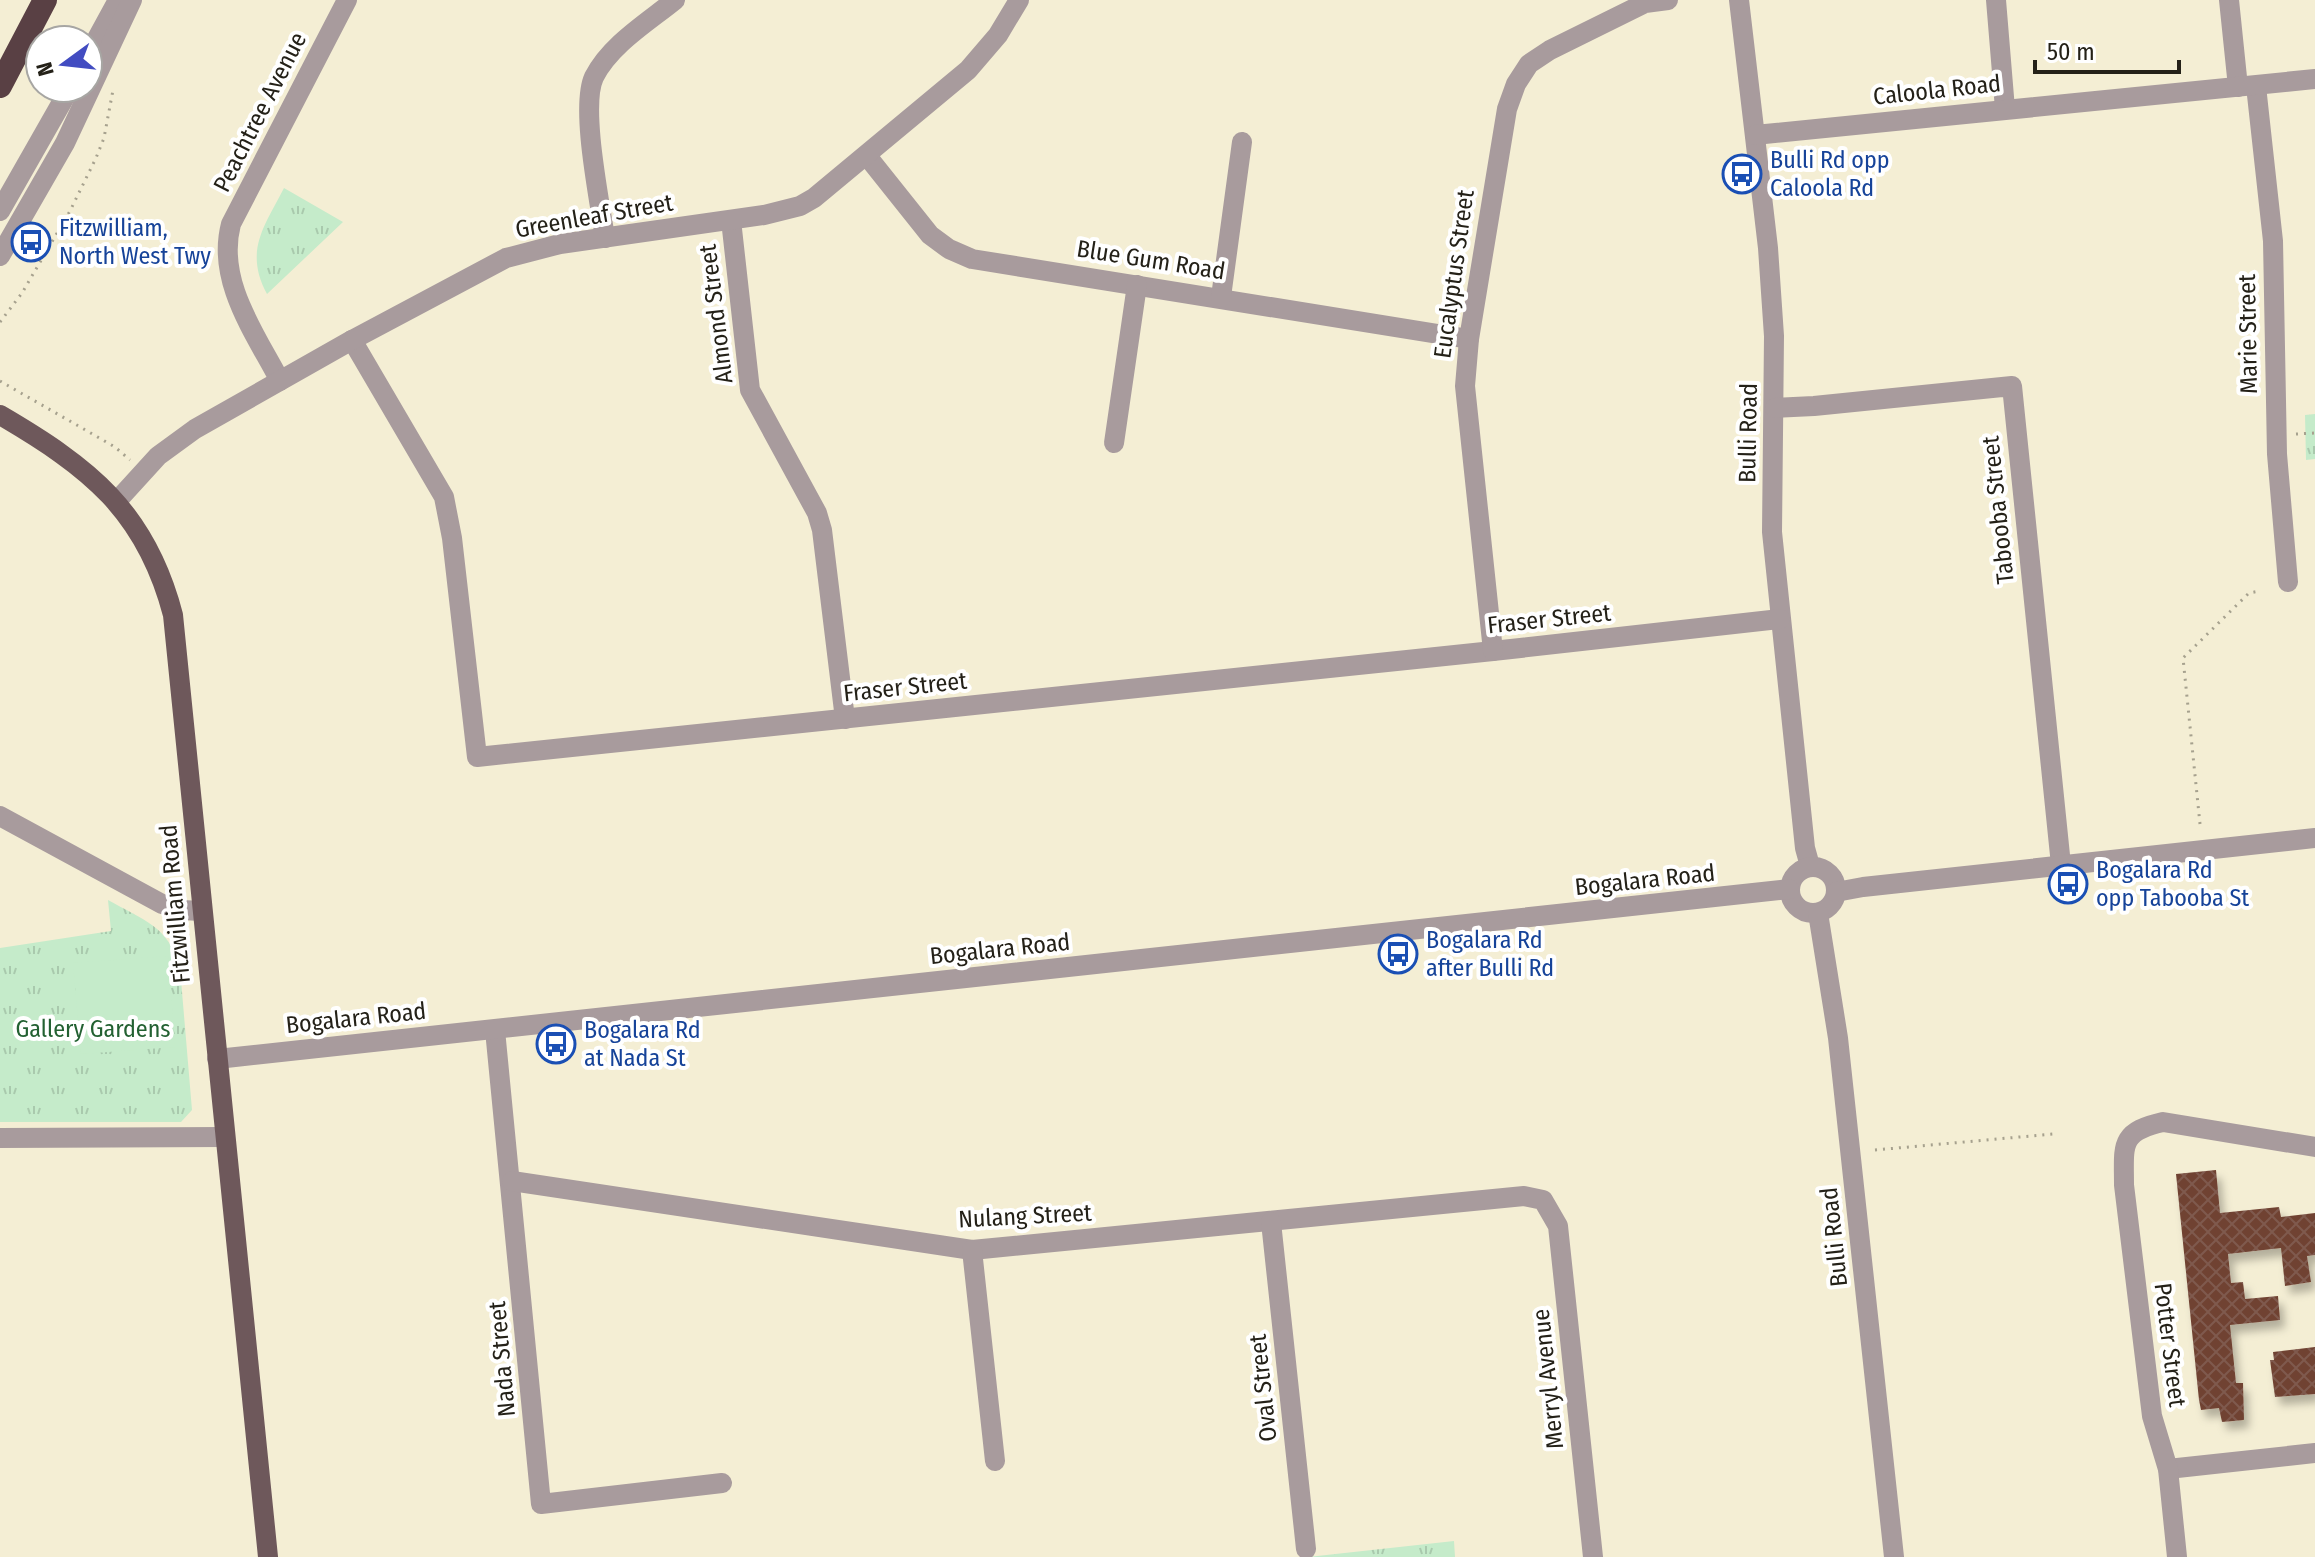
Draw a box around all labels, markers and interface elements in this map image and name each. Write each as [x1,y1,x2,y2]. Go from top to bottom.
north arrow [24,24,104,104]
scale bar [2035,24,2179,74]
street label: Peachtree Avenue [208,28,312,196]
text: 50 m [2047,38,2095,66]
text: N [30,59,60,79]
street label: Caloola Road [1872,69,2002,111]
place label: Bulli Rd opp Caloola Rd [1770,146,1889,202]
bus stop icon: Bulli Rd opp Caloola Rd [1721,153,1763,195]
street label: Greenleaf Street [513,188,675,244]
street label: Eucalyptus Street [1428,188,1480,360]
place label: Fitzwilliam, North West Twy [59,214,211,270]
bus stop icon: Fitzwilliam, North West Twy [10,221,52,263]
street label: Blue Gum Road [1075,234,1227,286]
street label: Almond Street [694,243,738,385]
street label: Marie Street [2233,274,2263,394]
street label: Bulli Road [1733,383,1763,483]
street label: Tabooba Street [1976,434,2020,585]
street label: Fraser Street [1486,599,1612,639]
street label: Fraser Street [842,667,968,707]
street label: Fitzwilliam Road [154,823,196,985]
place label: Bogalara Rd opp Tabooba St [2096,856,2249,912]
street label: Bogalara Road [1573,859,1717,901]
bus stop icon: Bogalara Rd opp Tabooba St [2047,863,2089,905]
place label: Bogalara Rd after Bulli Rd [1426,926,1554,982]
street label: Bogalara Road [928,928,1072,970]
bus stop icon: Bogalara Rd after Bulli Rd [1377,933,1419,975]
street label: Bogalara Road [284,997,428,1039]
park label: Gallery Gardens [15,1015,171,1043]
place label: Bogalara Rd at Nada St [584,1016,701,1072]
bus stop icon: Bogalara Rd at Nada St [535,1023,577,1065]
street label: Bulli Road [1815,1186,1853,1288]
street label: Nulang Street [958,1199,1093,1233]
street label: Potter Street [2149,1281,2192,1409]
street label: Nada Street [483,1300,521,1418]
street label: Merryl Avenue [1527,1308,1569,1450]
street label: Oval Street [1243,1333,1283,1443]

